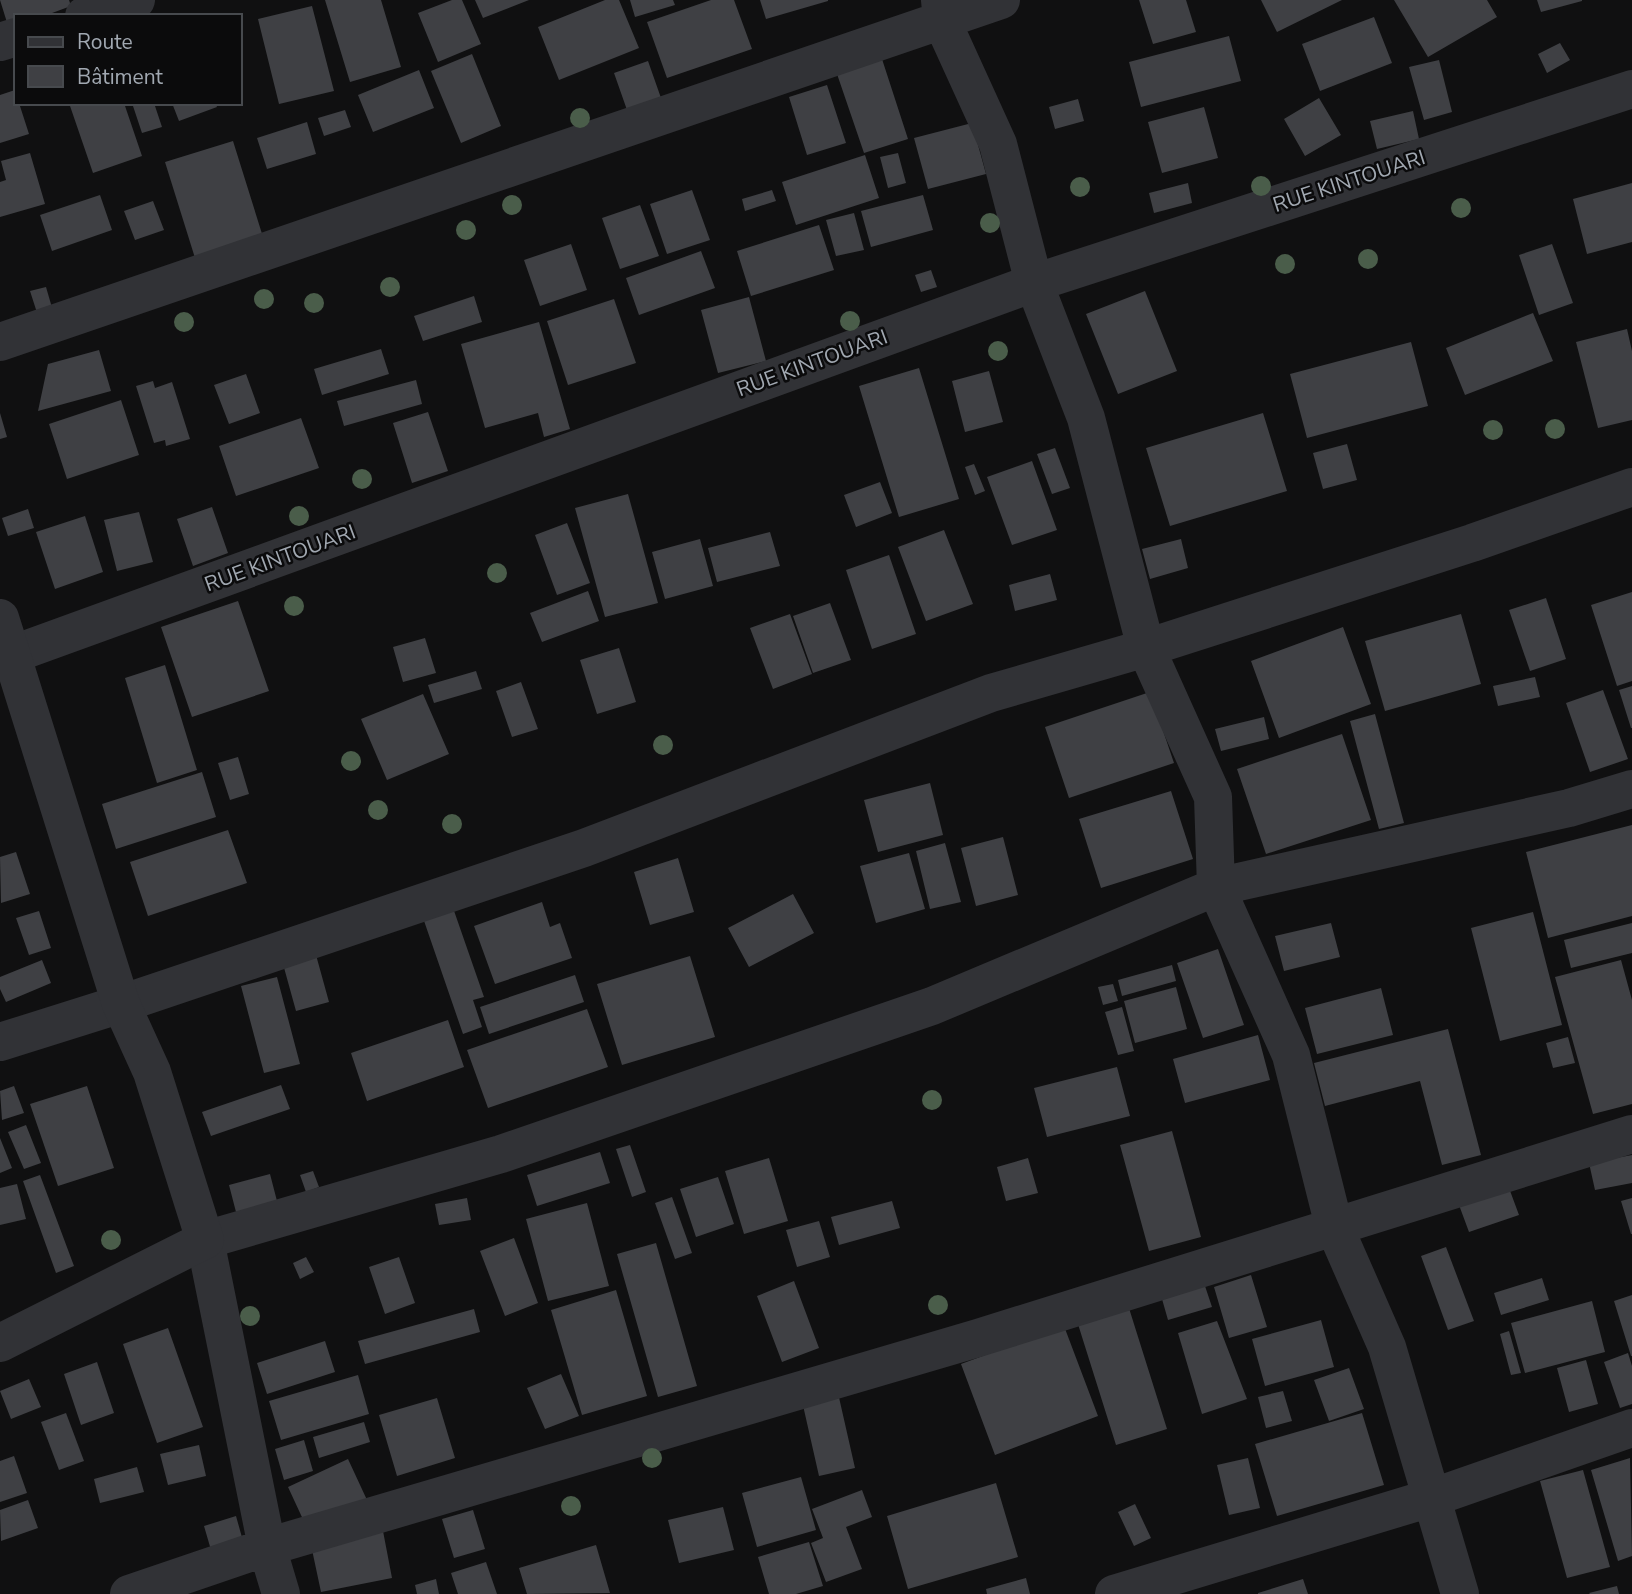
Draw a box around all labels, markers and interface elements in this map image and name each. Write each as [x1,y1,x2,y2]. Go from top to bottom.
legend [14,14,242,105]
text: Route [77,28,133,56]
text: Bâtiment [77,63,164,91]
street label: RUE KINTOUARI [1269,143,1429,219]
street label: RUE KINTOUARI [733,323,891,403]
street label: RUE KINTOUARI [201,518,359,598]

